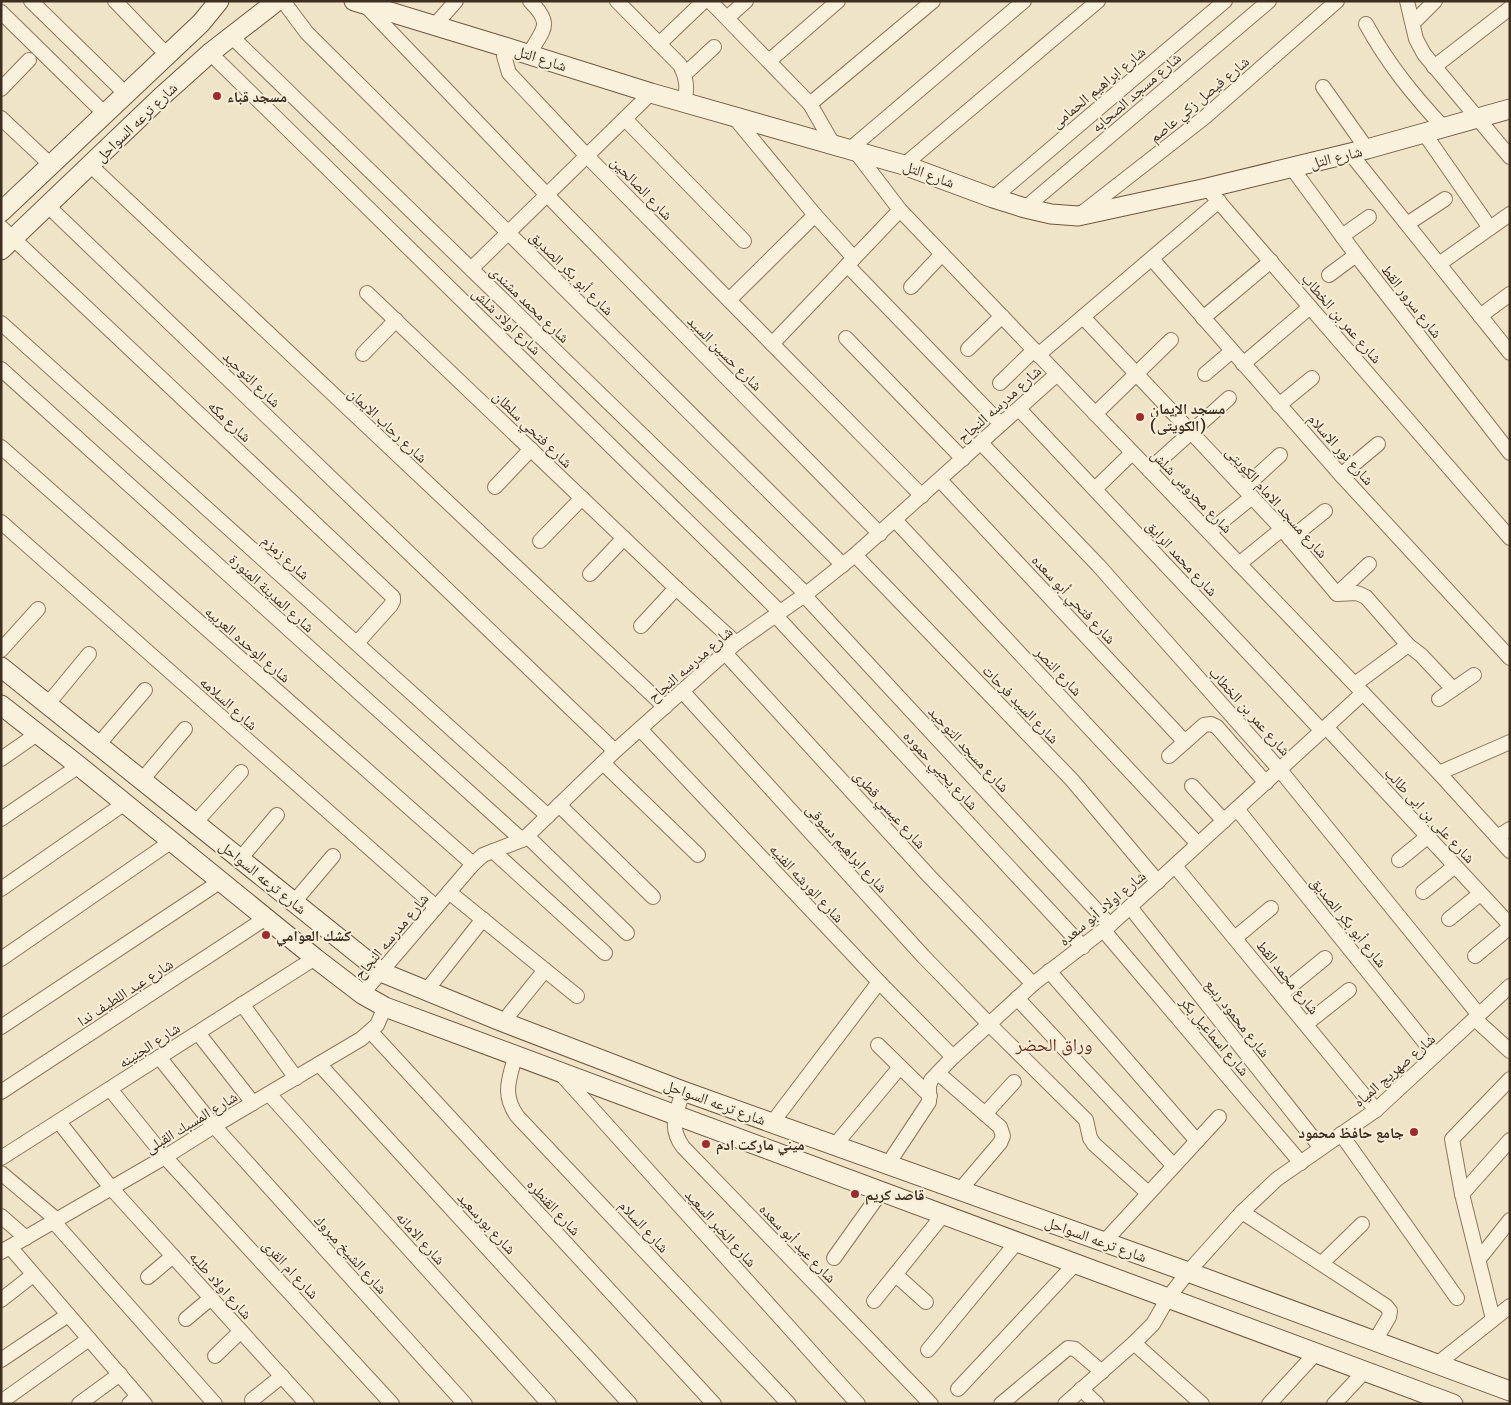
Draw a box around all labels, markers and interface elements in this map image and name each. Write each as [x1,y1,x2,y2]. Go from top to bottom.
street label: شارع التل [513,41,569,76]
street label: شارع ابراهيم الحمامى [1047,42,1150,133]
street label: شارع مسجد الصحابه [1087,48,1185,137]
street label: شارع فيصل زكي عاصم [1145,52,1255,149]
street label: شارع ترعه السواحل [91,78,182,167]
place label: مسجد قباء [227,87,287,106]
marker: مسجد قباء [211,90,223,102]
street label: شارع التل [1308,141,1364,174]
street label: شارع الصالحين [606,152,677,225]
street label: شارع التل [900,156,957,193]
street label: شارع أبو بكر الصديق [525,227,618,320]
street label: شارع سرور القط [1376,260,1447,342]
street label: شارع محمد مشندى [486,261,574,348]
street label: شارع عمر بن الخطاب [1297,269,1386,368]
street label: شارع اولاد شلش [468,283,546,360]
street label: شارع حسين السيد [683,311,767,395]
street label: شارع التوحيد [218,347,285,412]
street label: شارع مدرسه النجاح [953,361,1046,447]
street label: شارع رحاب الايمان [344,383,432,467]
street label: شارع فتحي سلطان [487,386,577,474]
street label: شارع مكه [204,396,256,447]
place label: مسجد الإيمان (الكويتى) [1150,399,1225,435]
street label: شارع نور الاسلام [1303,409,1378,490]
marker: مسجد الإيمان (الكويتى) [1134,411,1146,423]
street label: شارع مسجد الامام الكويتى [1221,442,1332,563]
street label: شارع محروس شلش [1146,445,1237,538]
street label: شارع محمد الرايق [1141,516,1222,601]
street label: شارع زمزم [257,530,314,584]
street label: شارع المدينة المنورة [225,550,319,637]
street label: شارع فتحي أبو سعده [1026,550,1120,650]
street label: شارع الوحده العربيه [201,602,295,687]
street label: شارع مدرسه النجاح [644,622,737,707]
street label: شارع النصر [1030,642,1087,701]
street label: شارع السيد فرحات [978,661,1063,748]
street label: شارع عمر بن الخطاب [1204,662,1295,760]
street label: شارع السلامه [195,672,262,735]
street label: شارع مسجد التوحيد [924,702,1014,797]
street label: شارع يحيي حموده [897,726,983,816]
street label: شارع على بن ابى طالب [1380,763,1479,868]
street label: شارع عيسي قطرى [847,766,931,854]
street label: شارع ابراهيم دسوقى [801,799,892,897]
street label: شارع ترعه السواحل [215,836,311,919]
street label: شارع الورشه الفنيه [765,840,848,927]
street label: شارع اولاد أبو سعده [1055,866,1150,951]
street label: شارع أبو بكر الصديق [1306,873,1391,972]
street label: شارع مدرسه النجاح [349,889,433,984]
place label: كشك العوامي [276,926,351,947]
marker: كشك العوامي [260,929,272,941]
street label: شارع محمد القط [1252,936,1324,1019]
street label: شارع عبد اللطيف ندا [73,954,177,1031]
street label: شارع محمود ربيع [1201,975,1275,1062]
street label: شارع اسماعيل بكر [1175,992,1254,1080]
street label: شارع الجنينه [115,1018,184,1073]
street label: شارع صهريج المياه [1349,1029,1440,1112]
district label: وراق الحضر [1015,1033,1092,1056]
street label: شارع ترعه السواحل [661,1075,769,1130]
street label: شارع المسبك القبلى [141,1087,241,1158]
place label: جامع حافظ محمود [1299,1123,1404,1143]
marker: جامع حافظ محمود [1408,1126,1420,1138]
place label: ميني ماركت ادم [716,1135,805,1156]
marker: ميني ماركت ادم [700,1138,712,1150]
street label: شارع القنطره [522,1175,585,1240]
street label: شارع الخبر السعيد [680,1185,761,1272]
place label: قاصد كريم [865,1185,925,1205]
street label: شارع بورسعيد [453,1188,520,1259]
marker: قاصد كريم [849,1188,861,1200]
street label: شارع السلام [614,1196,673,1257]
street label: شارع عيد أبو سعده [755,1199,841,1288]
street label: شارع الامانه [391,1208,450,1269]
street label: شارع الشيخ مبروك [310,1210,392,1298]
street label: شارع ترعه السواحل [1042,1212,1150,1267]
street label: شارع ام القرى [258,1235,323,1303]
street label: شارع اولاد طلبه [185,1247,257,1324]

